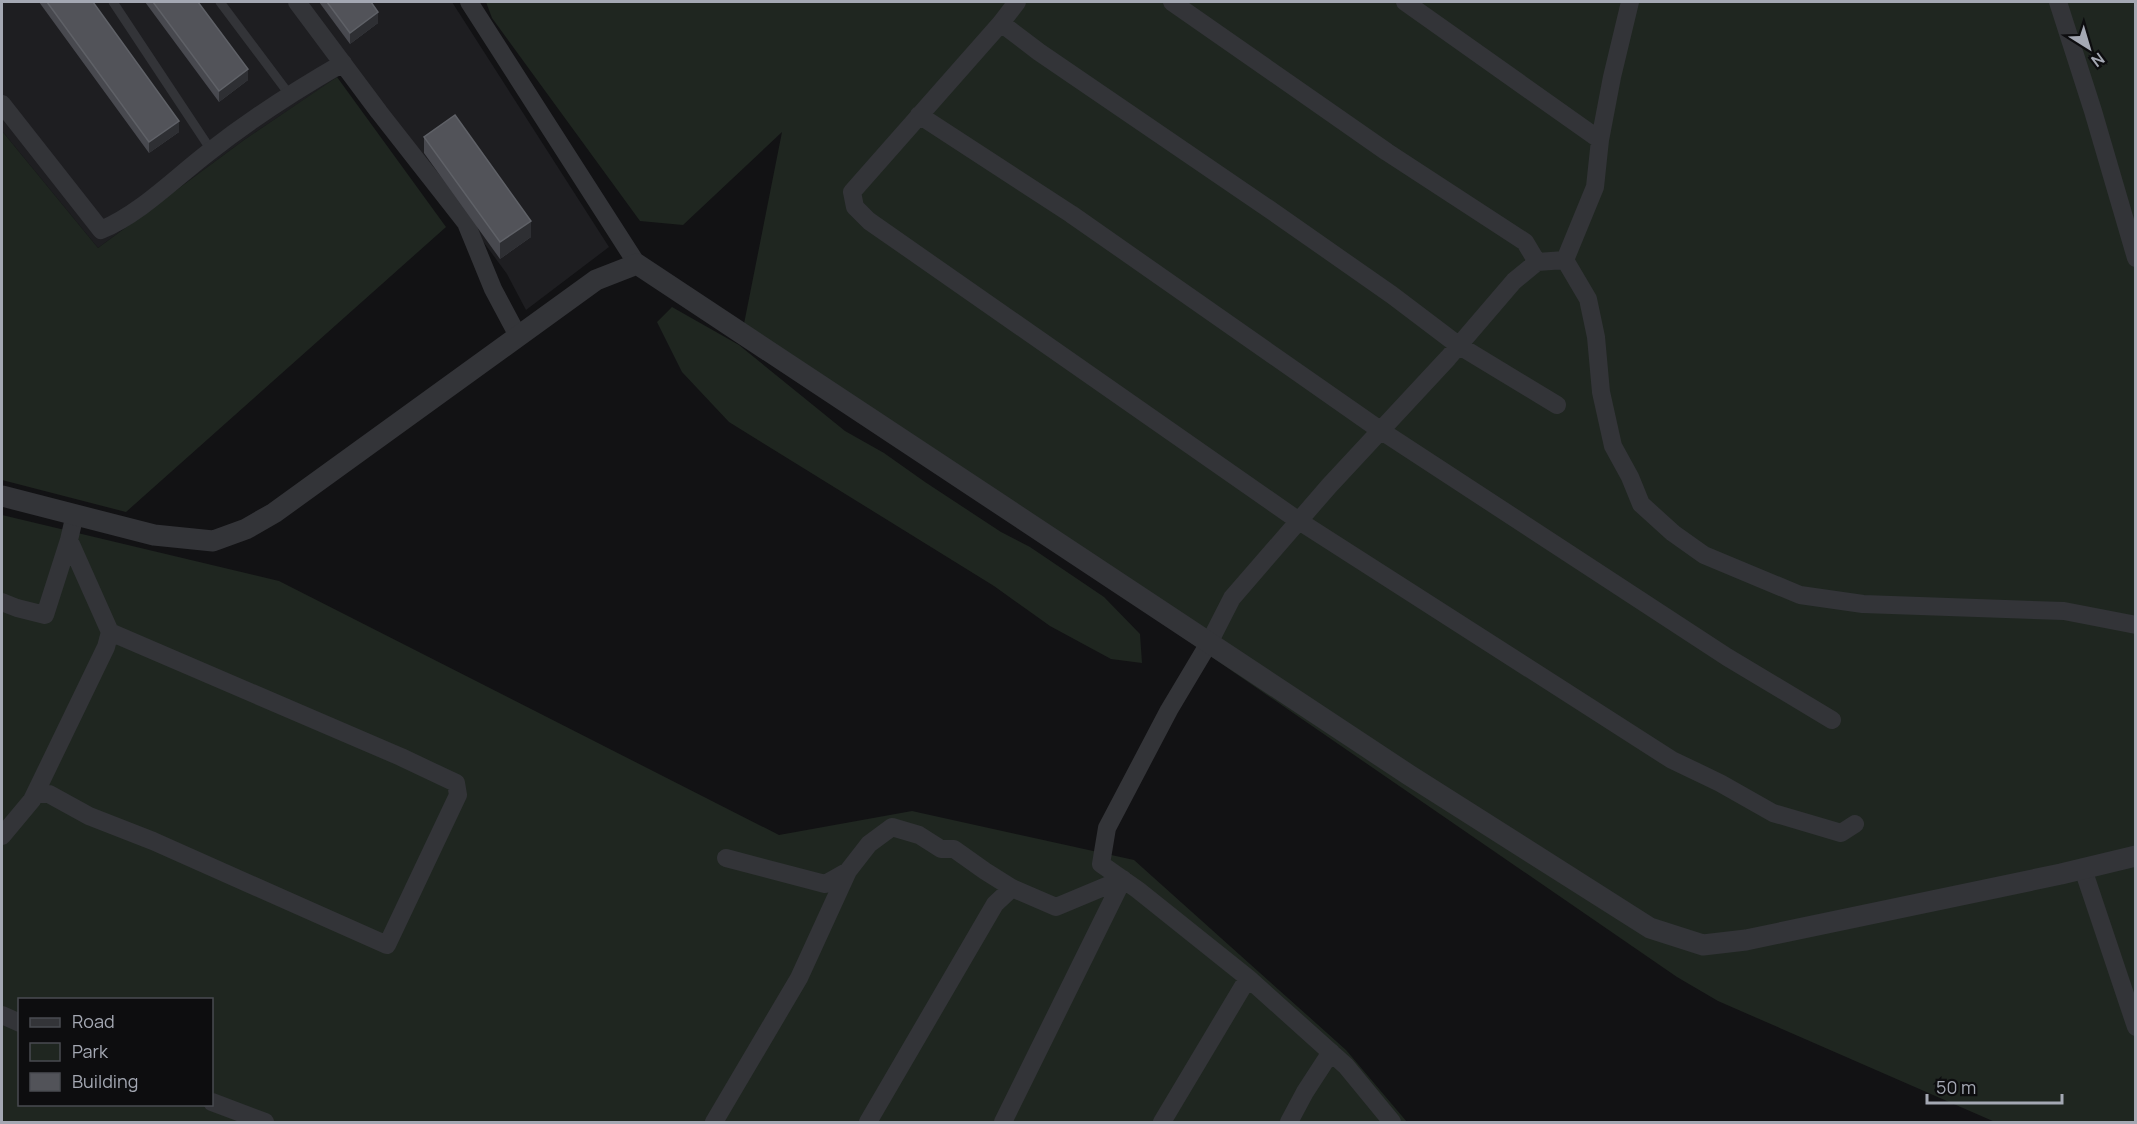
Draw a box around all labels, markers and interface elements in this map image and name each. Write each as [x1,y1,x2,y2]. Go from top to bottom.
north arrow [2059,18,2119,78]
text: N [2087,48,2109,72]
legend [18,998,213,1106]
text: Road [72,1009,115,1033]
text: Park [72,1039,109,1063]
scale bar [1927,1067,2062,1105]
text: Building [72,1069,138,1093]
text: 50 m [1936,1075,1976,1099]

